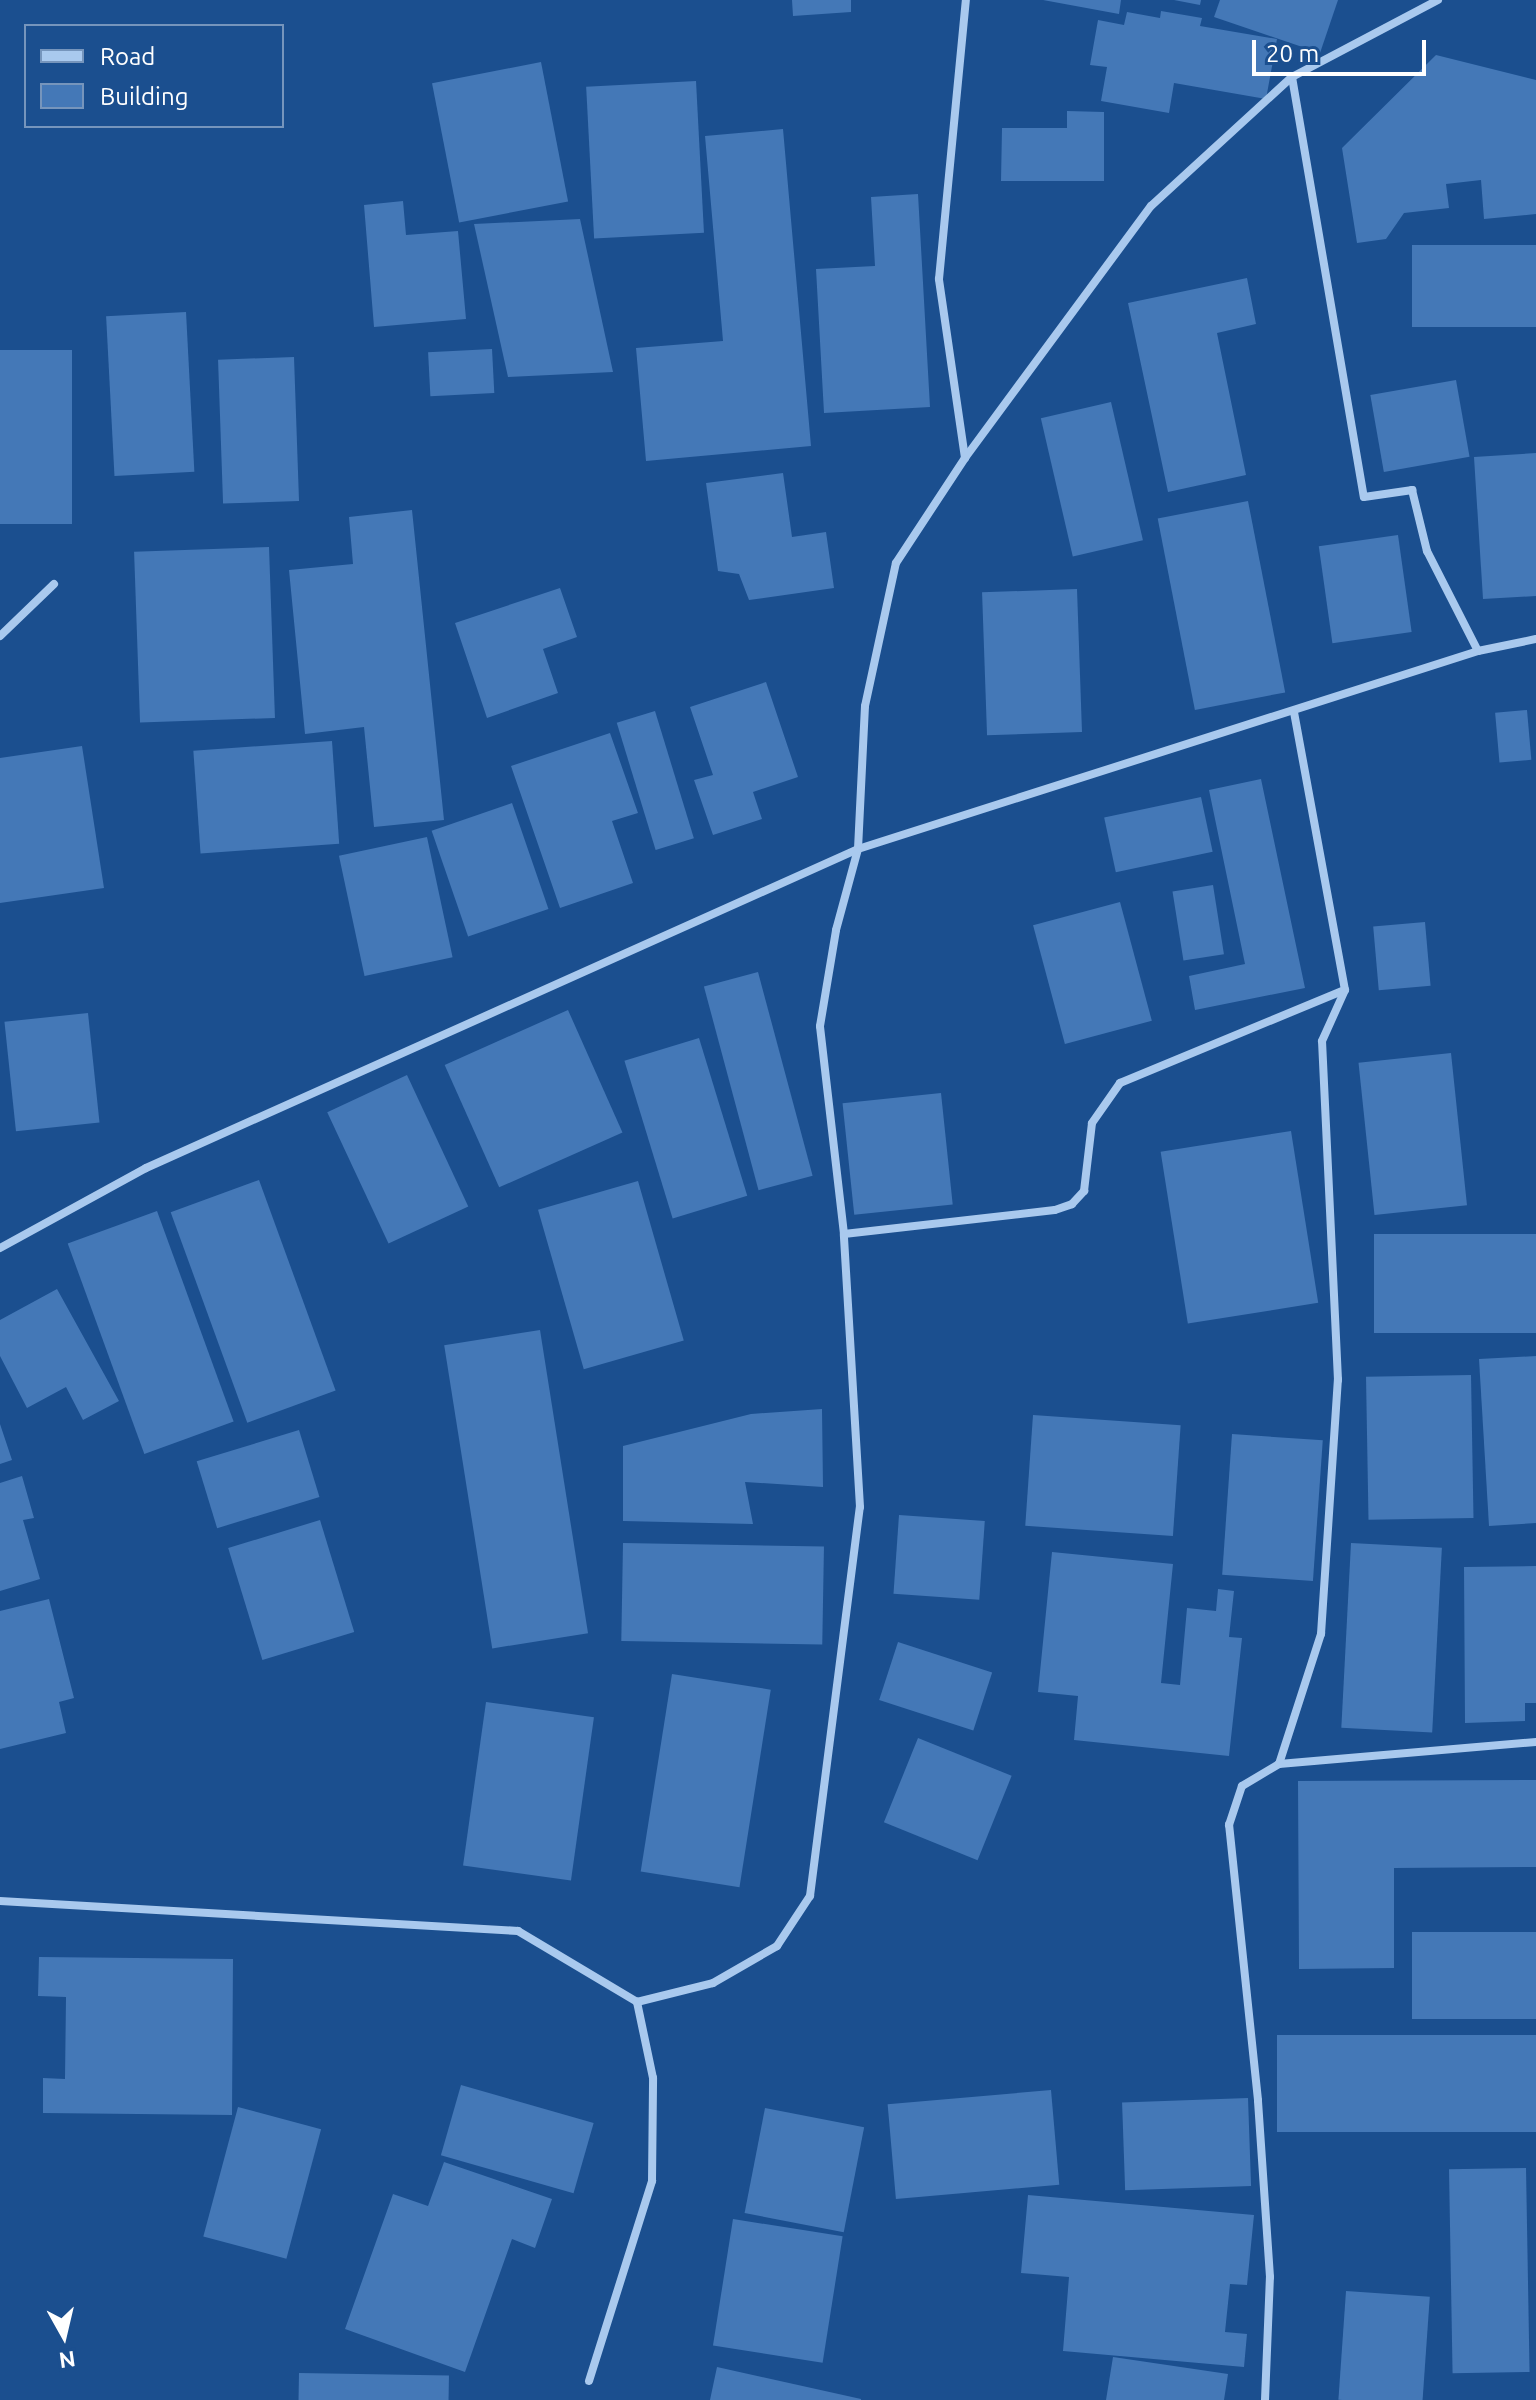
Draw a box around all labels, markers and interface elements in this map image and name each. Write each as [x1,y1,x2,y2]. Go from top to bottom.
legend [24,24,284,128]
scale bar [1256,24,1430,74]
text: 20 m [1266,40,1319,67]
text: Road [100,43,155,70]
text: Building [100,83,188,110]
north arrow [24,2296,104,2376]
text: N [58,2347,77,2374]

